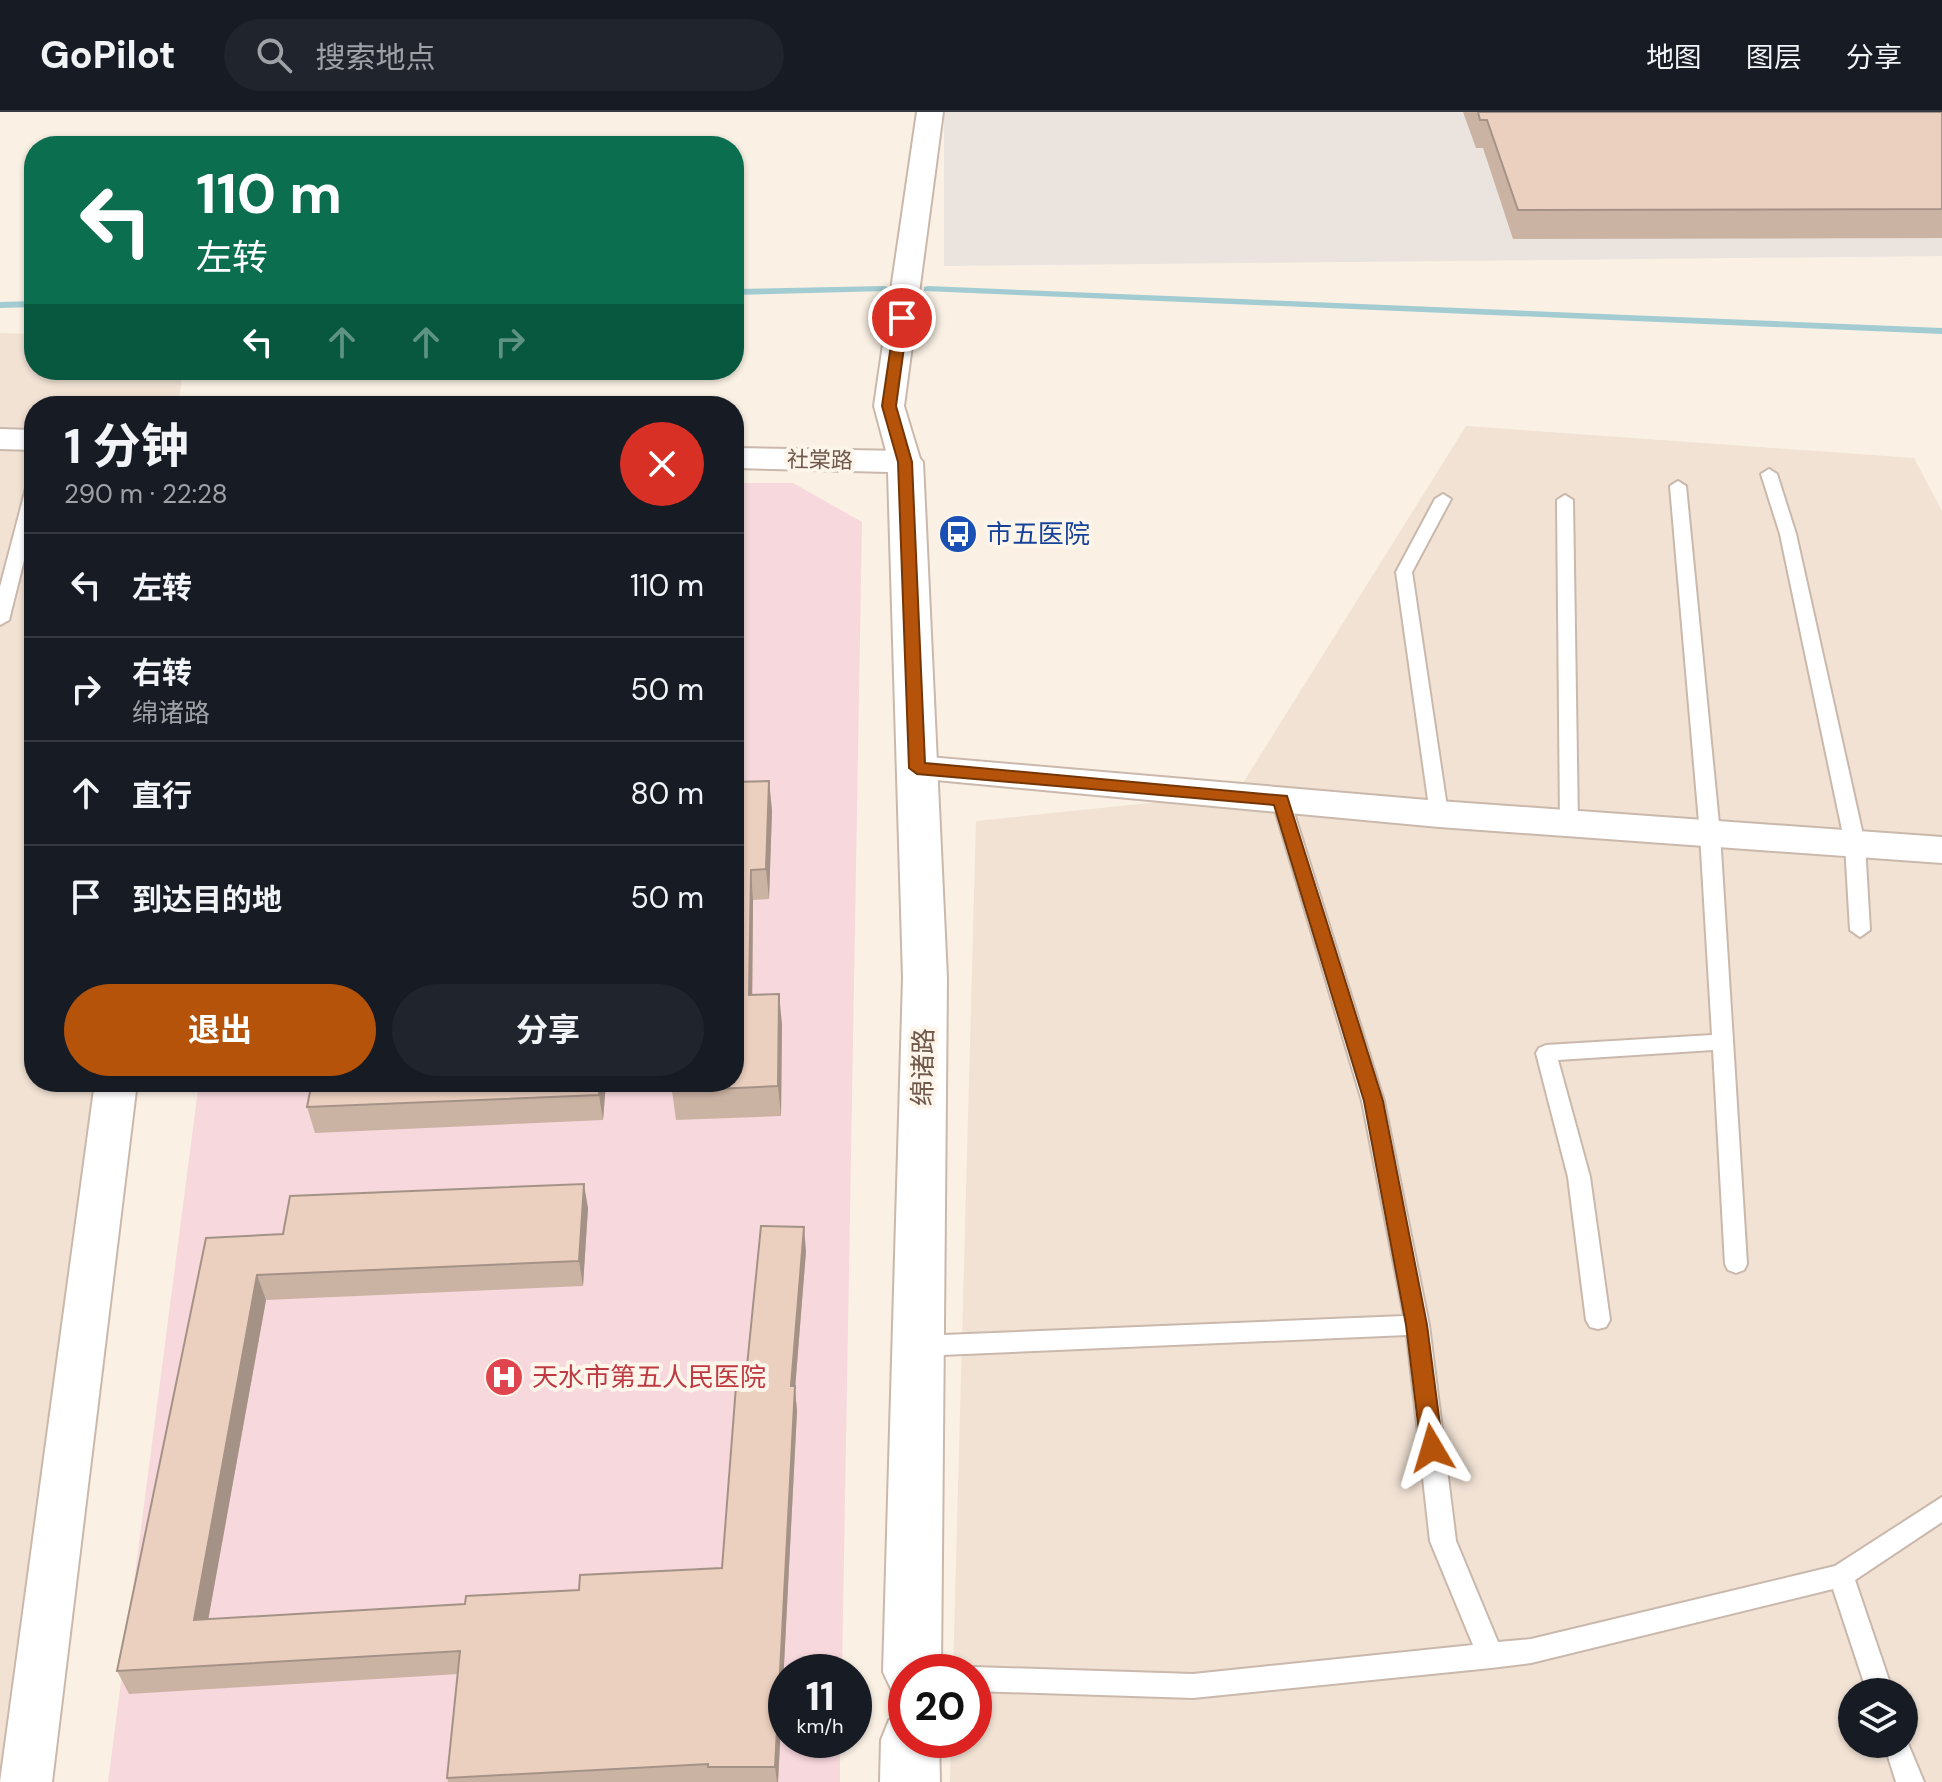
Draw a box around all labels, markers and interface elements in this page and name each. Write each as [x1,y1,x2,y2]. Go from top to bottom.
search box [224,19,784,91]
text: GoPilot [40,30,176,80]
icon: search [252,33,296,77]
text: 搜索地点 [316,38,436,77]
text: 地图 [1646,39,1702,76]
text: 图层 [1746,39,1802,76]
text: 分享 [1846,39,1902,76]
text: 110 m [196,157,342,230]
icon: left [64,168,168,272]
text: 左转 [196,234,268,281]
pin [868,284,936,352]
icon: arrive [880,296,924,340]
icon: left [236,320,280,364]
icon: ahead [320,320,364,364]
icon: ahead [404,320,448,364]
icon: right [488,320,532,364]
text: 1 分钟 [64,415,189,478]
button: close [620,422,704,506]
street label: 社棠路 [787,445,853,475]
text: 290 m · 22:28 [64,477,227,511]
bus stop icon: 市五医院 [937,513,979,555]
place label: 市五医院 [986,517,1090,551]
icon: left [64,563,108,607]
text: 110 m [630,566,704,605]
text: 左转 [132,568,192,607]
text: 右转 [132,653,192,692]
icon: right [64,667,108,711]
text: 50 m [630,670,704,709]
text: 绵诸路 [132,696,210,730]
icon: ahead [64,771,108,815]
text: 80 m [631,774,704,813]
text: 直行 [132,776,192,815]
icon: arrive [64,875,108,919]
text: 50 m [630,878,704,917]
text: 到达目的地 [132,880,282,919]
button: 退出 [64,984,376,1076]
button: 分享 [392,984,704,1076]
street label: 绵诸路 [905,1028,941,1106]
hospital icon: 天水市第五人民医院 [483,1356,525,1398]
place label: 天水市第五人民医院 [532,1360,766,1394]
position arrow [1390,1406,1474,1490]
speed limit sign: 20 [888,1654,992,1758]
text: 11 [805,1670,835,1722]
map controls [1838,1678,1918,1758]
button: layers [1838,1678,1918,1758]
text: km/h [796,1713,844,1739]

